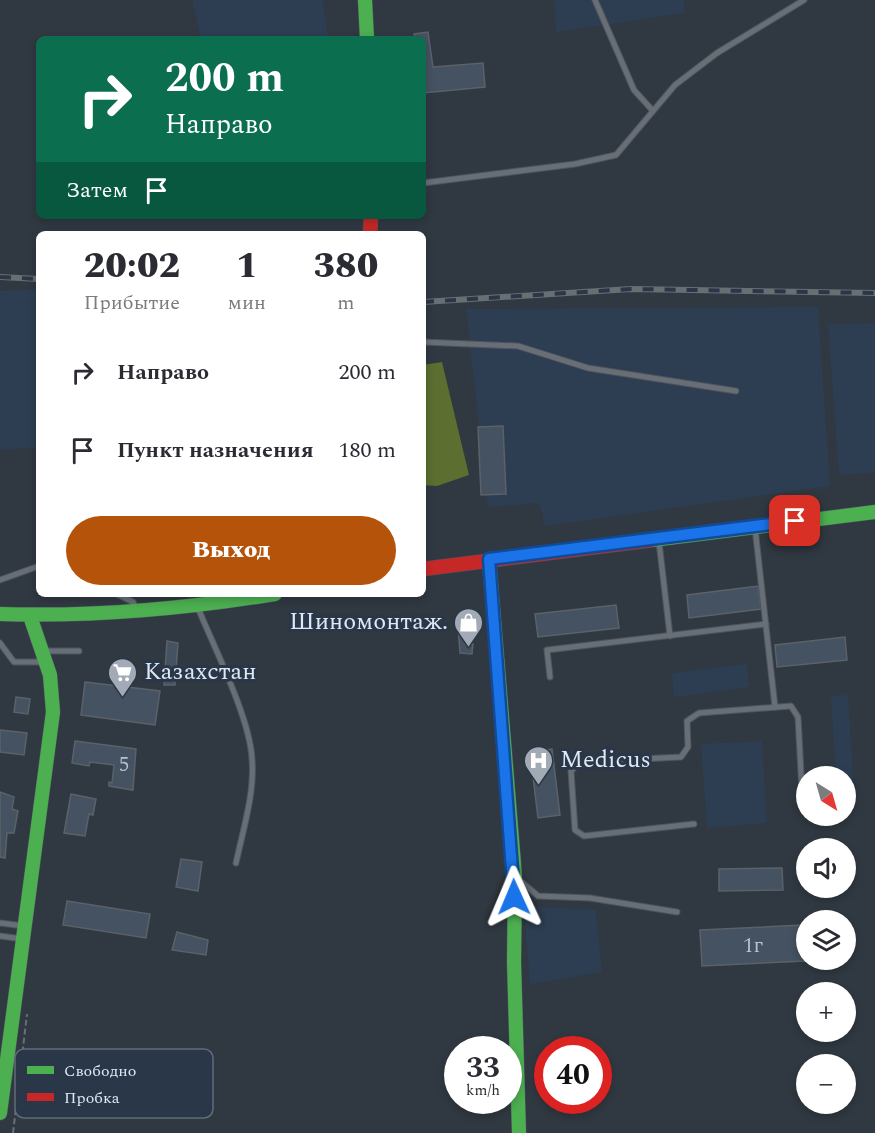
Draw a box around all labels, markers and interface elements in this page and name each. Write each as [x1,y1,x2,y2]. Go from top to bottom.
text: 200 m [165,47,284,110]
icon: right [66,60,144,138]
text: Направо [165,104,273,146]
text: Затем [66,174,128,207]
icon: arrive [140,174,173,207]
text: 20:02 [84,239,180,294]
text: 1 [236,239,258,294]
text: 380 [314,239,378,294]
text: Прибытие [84,288,180,318]
text: мин [228,288,266,318]
text: m [337,288,355,318]
icon: right [66,356,99,389]
text: Направо [117,356,209,389]
text: 200 m [339,356,396,389]
icon: arrive [66,434,99,467]
text: Пункт назначения [117,434,314,467]
text: 180 m [339,434,396,467]
pin [769,495,820,546]
icon: arrive [778,504,811,537]
button: Выход [66,516,396,585]
place label: Шиномонтаж. [289,604,448,640]
shop icon: Шиномонтаж. [453,606,485,648]
place label: Казахстан [144,654,256,690]
supermarket icon: Казахстан [107,656,139,698]
place label: Medicus [560,742,651,778]
hospital icon: Medicus [523,744,555,786]
house number: 5 [119,749,129,781]
north arrow [796,766,856,826]
map controls [796,766,856,1114]
button: sound [796,838,856,898]
position arrow [482,865,546,929]
button: layers [796,910,856,970]
house number: 1г [743,930,763,962]
button: + [796,982,856,1042]
speed limit sign: 40 [534,1036,612,1114]
text: 33 [466,1045,500,1091]
legend [15,1049,213,1118]
button: − [796,1054,856,1114]
text: Свободно [64,1059,136,1083]
text: km/h [466,1079,500,1102]
text: Пробка [64,1086,120,1110]

